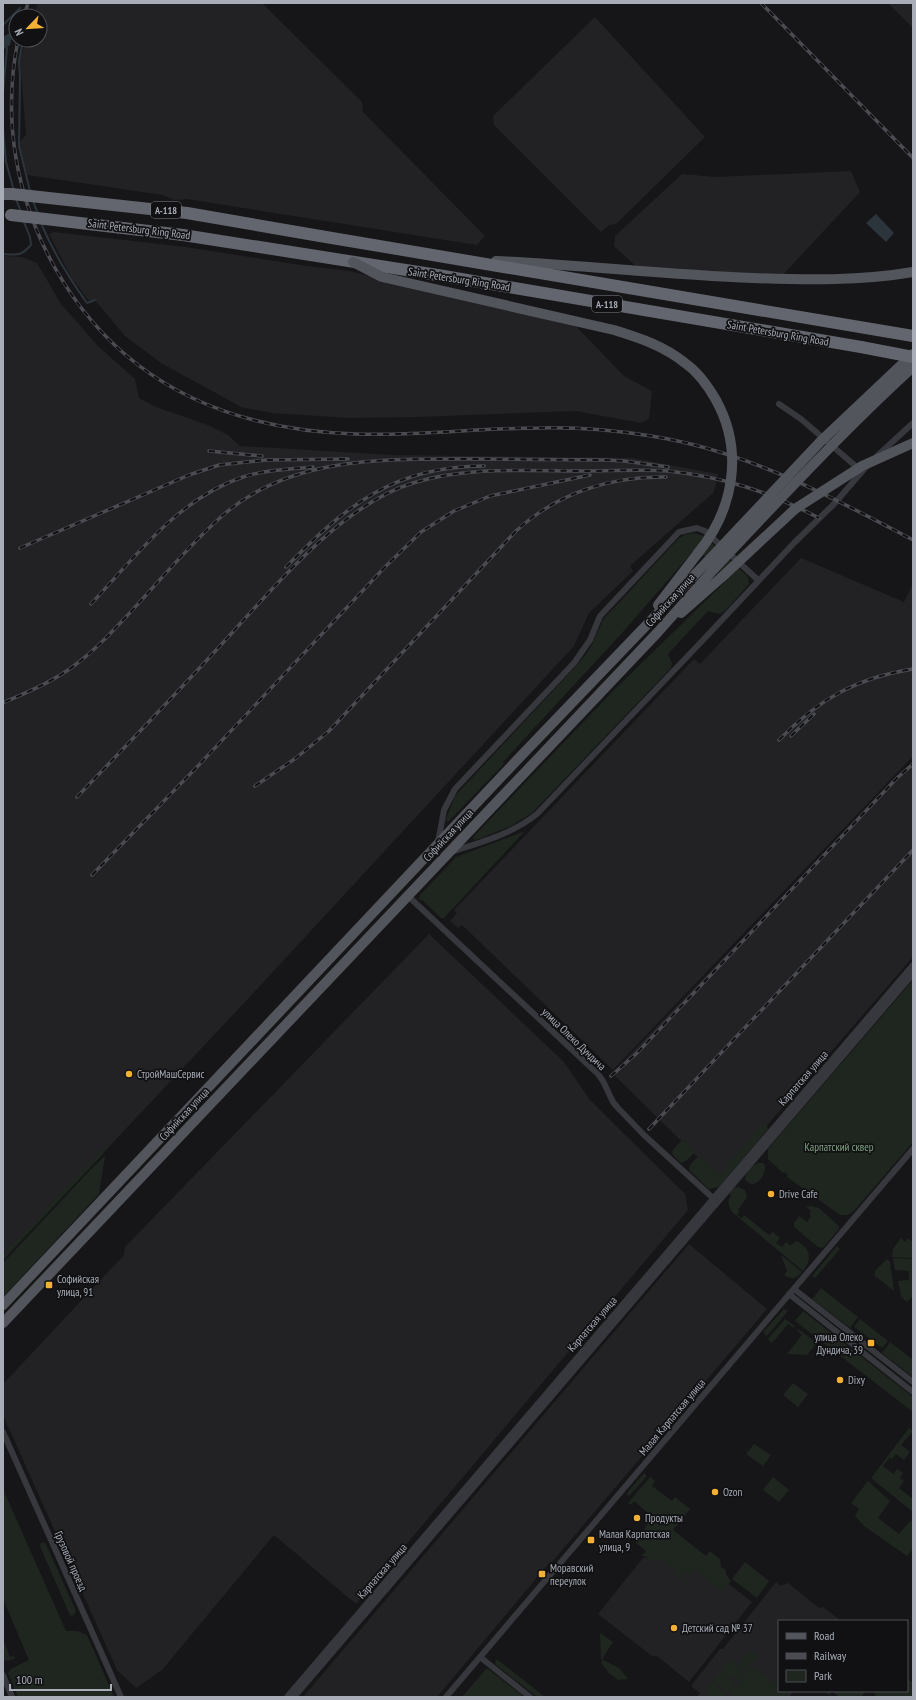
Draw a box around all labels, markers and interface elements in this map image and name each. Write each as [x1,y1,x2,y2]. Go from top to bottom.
north arrow [8,8,48,48]
text: N [11,27,27,38]
road number: А-118 [151,202,181,218]
street label: Saint Petersburg Ring Road [87,216,191,242]
street label: Saint Petersburg Ring Road [407,264,511,294]
road number: А-118 [592,296,622,312]
street label: Saint Petersburg Ring Road [726,317,830,349]
street label: Софийская улица [642,570,698,630]
street label: Софийская улица [420,806,476,864]
street label: улица Олеко Дундича [539,1005,609,1073]
street label: Карпатская улица [775,1047,831,1109]
place label: СтройМашСервис [137,1067,205,1081]
marker: СтройМашСервис [124,1069,134,1079]
street label: Софийская улица [156,1085,212,1143]
park label: Карпатский сквер [804,1140,874,1154]
place label: Drive Cafe [779,1187,818,1201]
marker: Drive Cafe [766,1189,776,1199]
place label: Софийская улица, 91 [57,1272,99,1299]
marker: Софийская улица, 91 [44,1280,54,1290]
street label: Карпатская улица [564,1293,620,1355]
place label: улица Олеко Дундича, 39 [814,1330,863,1357]
marker: улица Олеко Дундича, 39 [866,1338,876,1348]
place label: Dixy [848,1373,866,1387]
marker: Dixy [835,1375,845,1385]
street label: Малая Карпатская улица [636,1376,708,1458]
place label: Ozon [723,1485,742,1499]
marker: Ozon [710,1487,720,1497]
place label: Продукты [645,1511,683,1525]
marker: Продукты [632,1513,642,1523]
place label: Малая Карпатская улица, 9 [599,1527,670,1554]
street label: Грузовой проезд [52,1529,91,1593]
marker: Малая Карпатская улица, 9 [586,1535,596,1545]
street label: Карпатская улица [354,1540,410,1602]
place label: Моравский переулок [550,1561,593,1588]
marker: Моравский переулок [537,1569,547,1579]
legend [778,1620,908,1692]
place label: Детский сад № 37 [682,1621,753,1635]
marker: Детский сад № 37 [669,1623,679,1633]
text: Road [814,1628,834,1643]
text: Railway [814,1648,847,1663]
scale bar [10,1666,111,1692]
text: Park [814,1668,832,1683]
text: 100 m [16,1672,43,1687]

